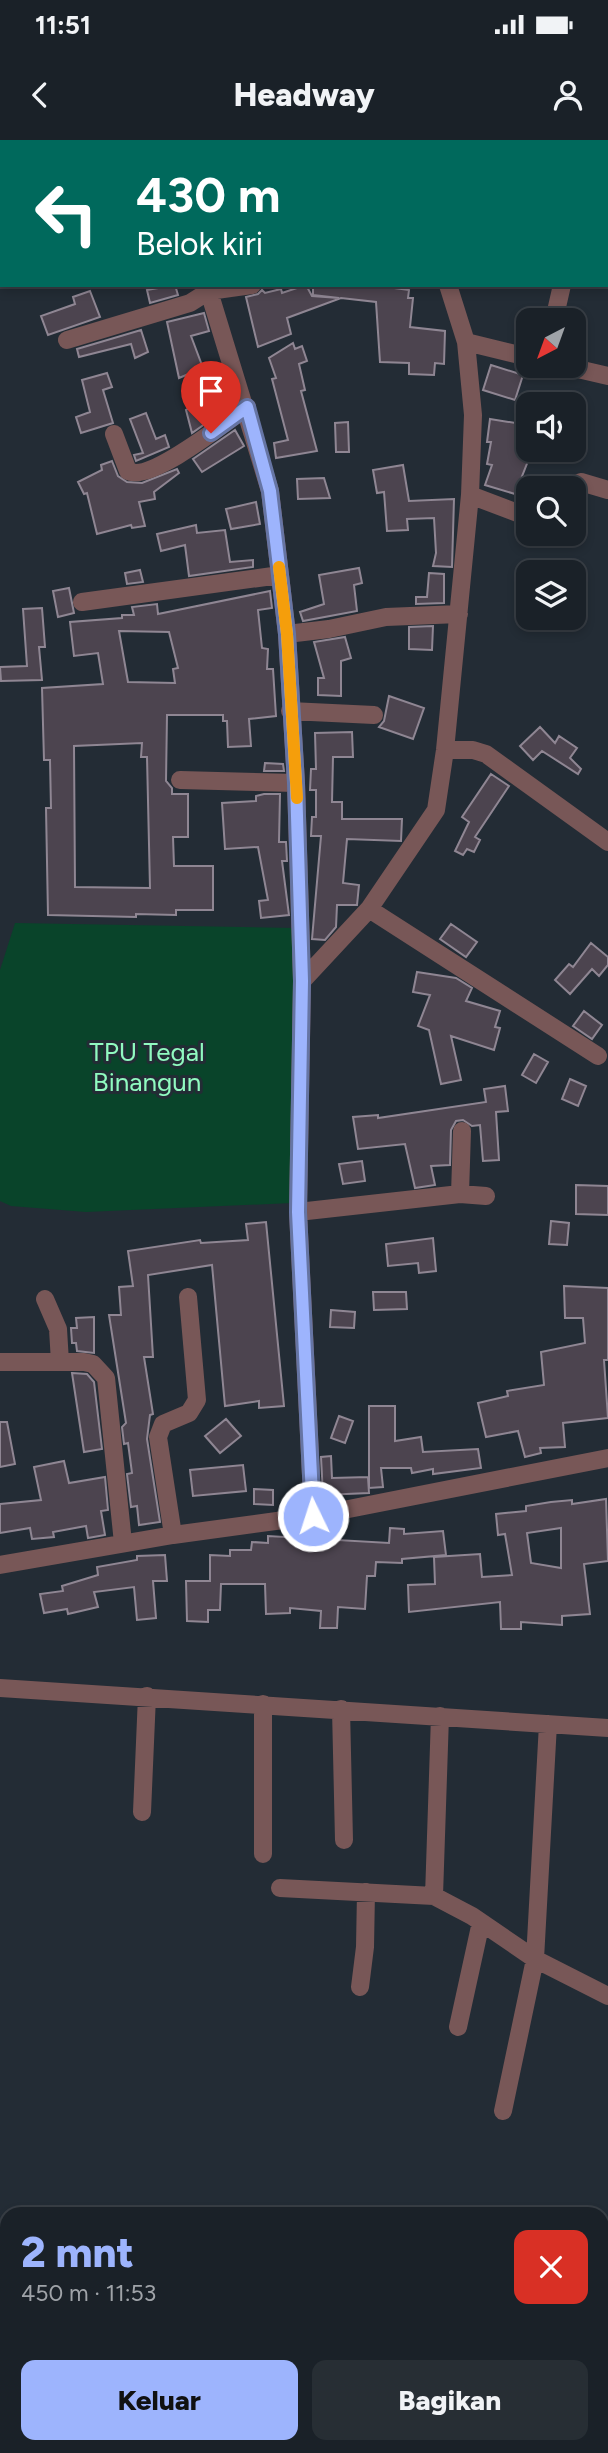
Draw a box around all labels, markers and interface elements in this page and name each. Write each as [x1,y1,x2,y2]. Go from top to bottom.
text: 11:51 [35,9,91,41]
icon: back [21,76,59,114]
text: Headway [233,76,375,114]
icon: person [549,76,587,114]
text: 430 m [136,165,280,224]
icon: left [21,168,112,259]
text: Belok kiri [136,225,263,263]
north arrow [516,308,586,378]
map controls [516,308,586,630]
pin [181,361,241,433]
icon: arrive [192,372,230,410]
button: sound [516,392,586,462]
button: search [516,476,586,546]
button: layers [516,560,586,630]
park label: TPU Tegal Binangun [89,1036,205,1098]
position arrow [276,1479,350,1553]
text: 2 mnt [21,2227,134,2278]
button: close [514,2230,588,2304]
text: 450 m · 11:53 [21,2279,156,2307]
button: Keluar [21,2360,298,2440]
button: Bagikan [312,2360,588,2440]

